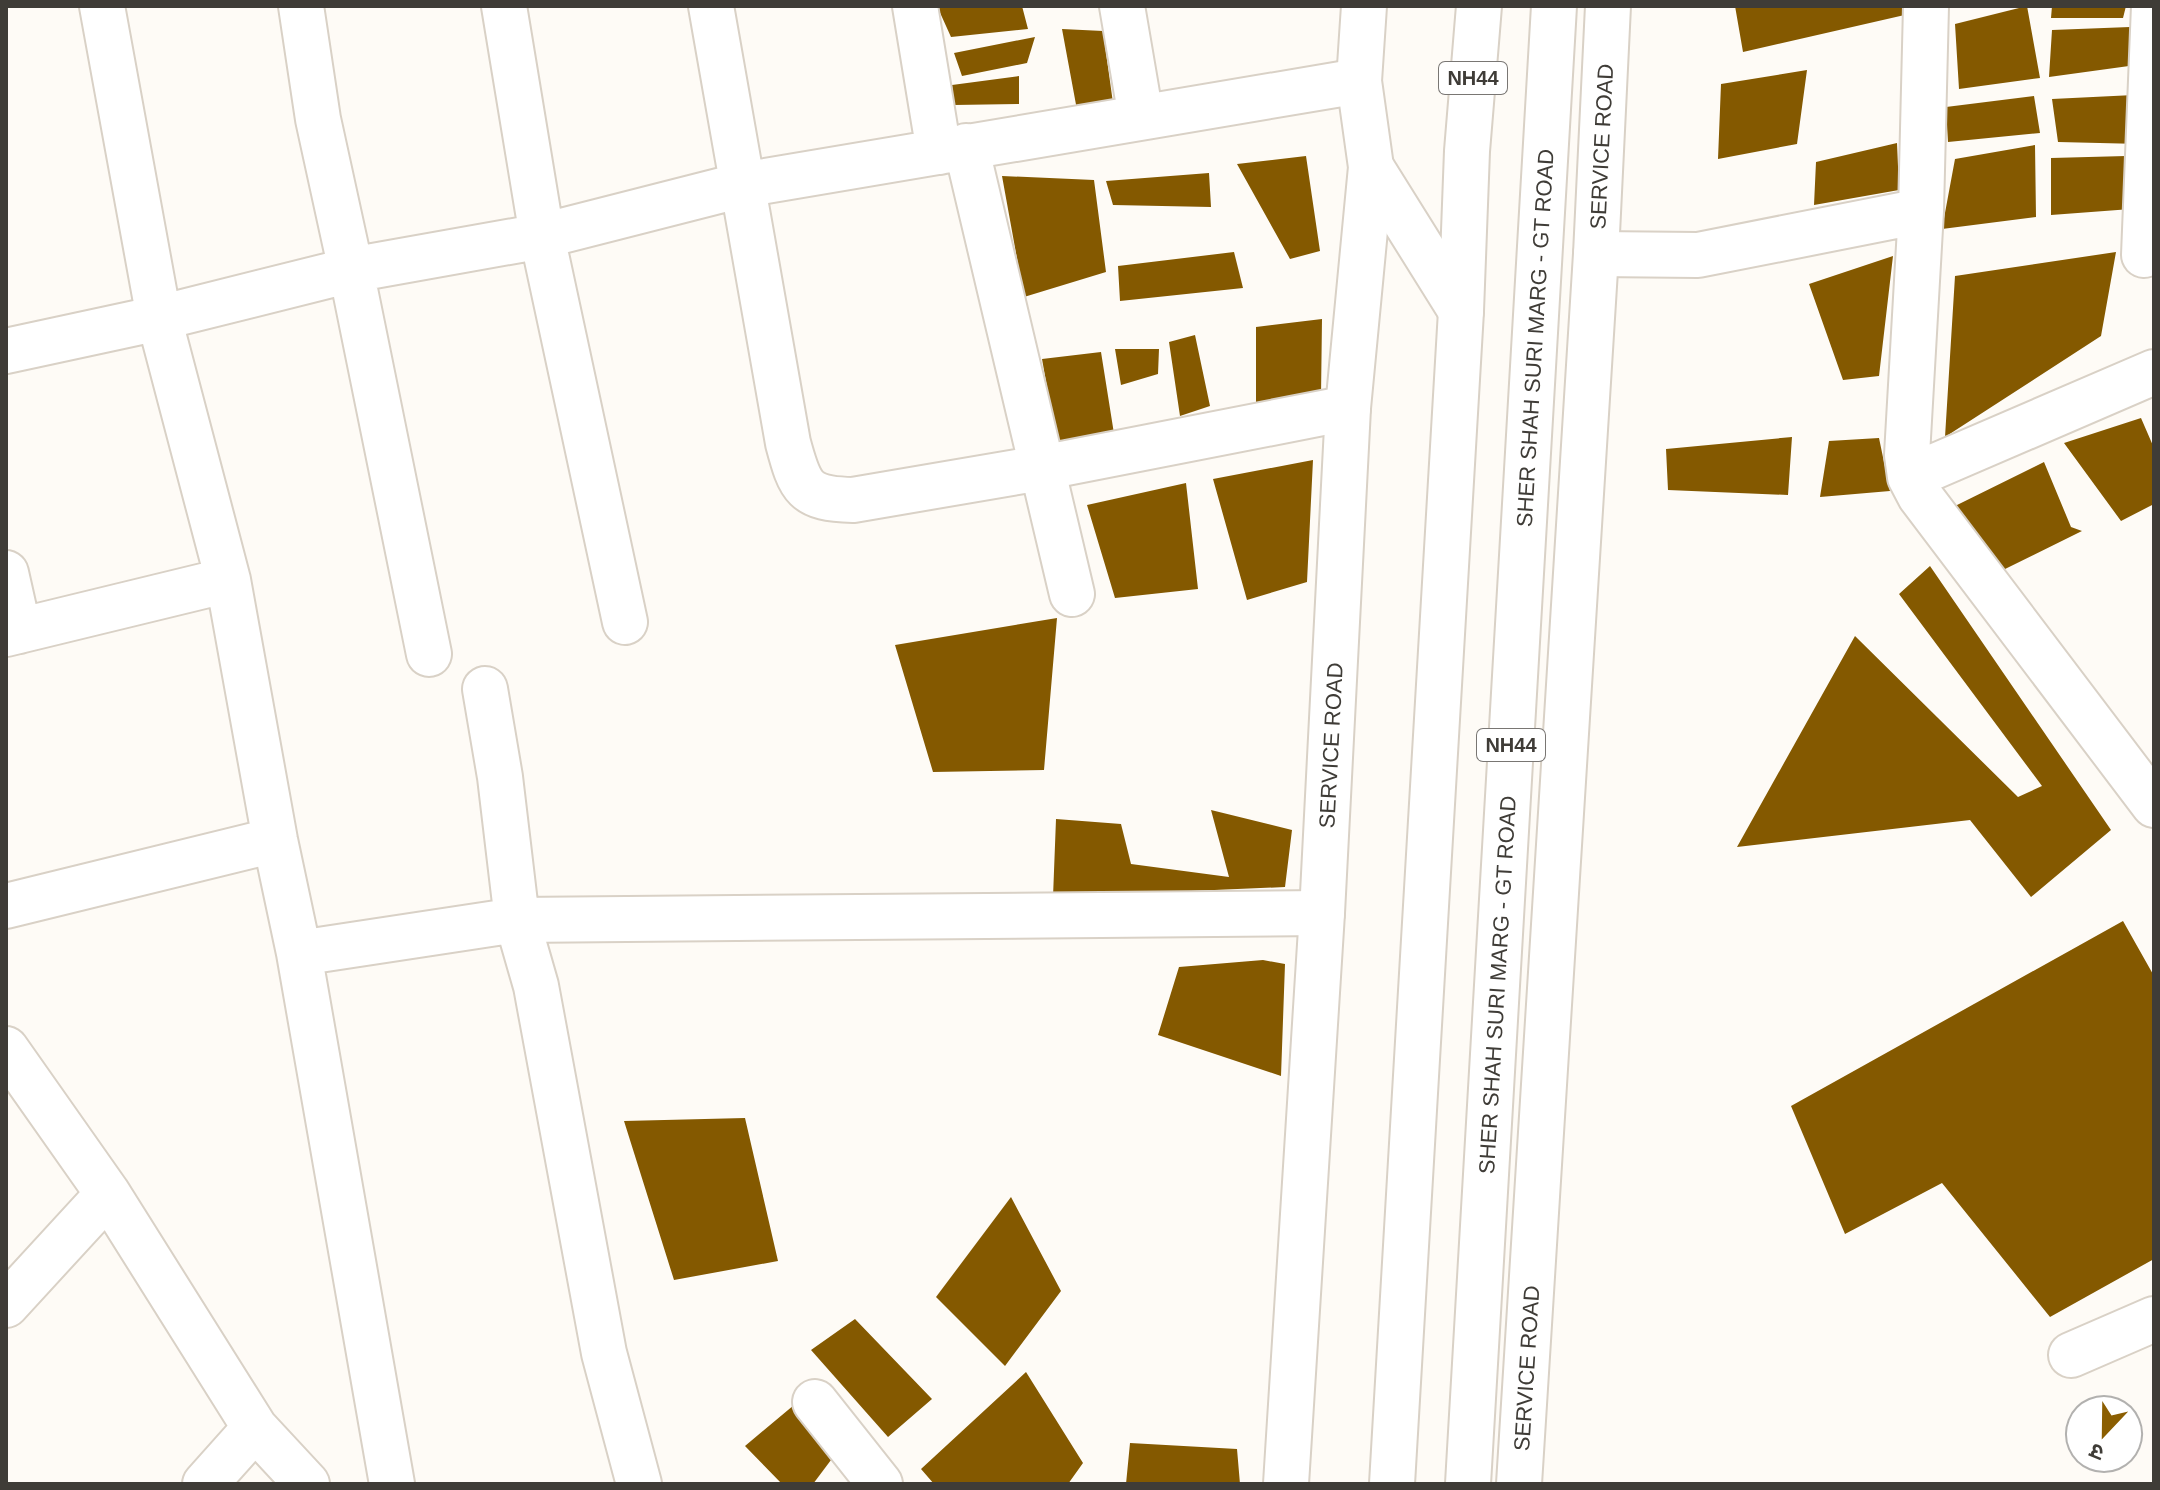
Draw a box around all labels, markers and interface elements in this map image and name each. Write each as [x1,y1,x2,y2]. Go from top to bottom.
road number: NH44 [1439,62,1507,94]
street label: SERVICE ROAD [1585,63,1618,230]
street label: SHER SHAH SURI MARG - GT ROAD [1511,148,1558,528]
street label: SERVICE ROAD [1314,662,1347,829]
road number: NH44 [1477,729,1545,761]
street label: SHER SHAH SURI MARG - GT ROAD [1474,795,1521,1175]
street label: SERVICE ROAD [1509,1285,1544,1452]
north arrow [2064,1394,2144,1474]
text: उ [2085,1438,2107,1466]

